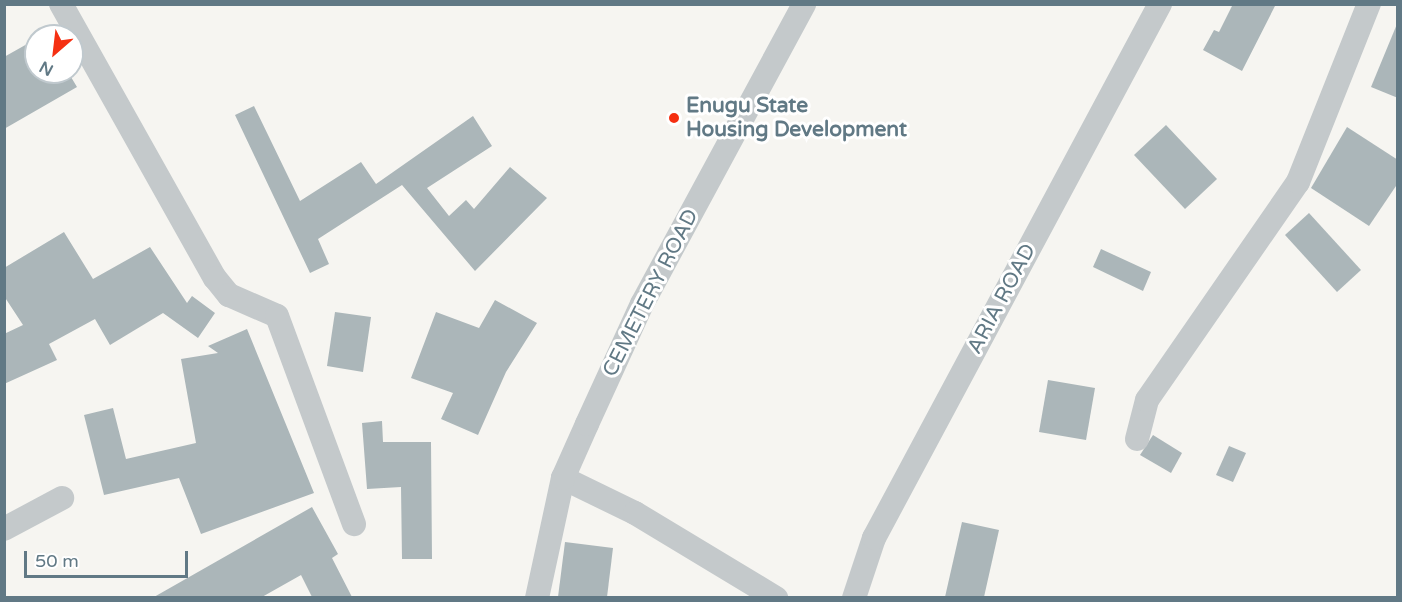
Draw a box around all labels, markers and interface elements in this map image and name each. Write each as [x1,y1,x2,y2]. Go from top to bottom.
north arrow [24,24,84,84]
text: N [36,56,57,80]
place label: Enugu State Housing Development [686,93,907,143]
marker: Enugu State Housing Development [667,111,681,125]
street label: CEMETERY ROAD [598,205,704,381]
street label: ARIA ROAD [963,240,1041,358]
scale bar [27,539,190,577]
text: 50 m [35,550,79,572]

